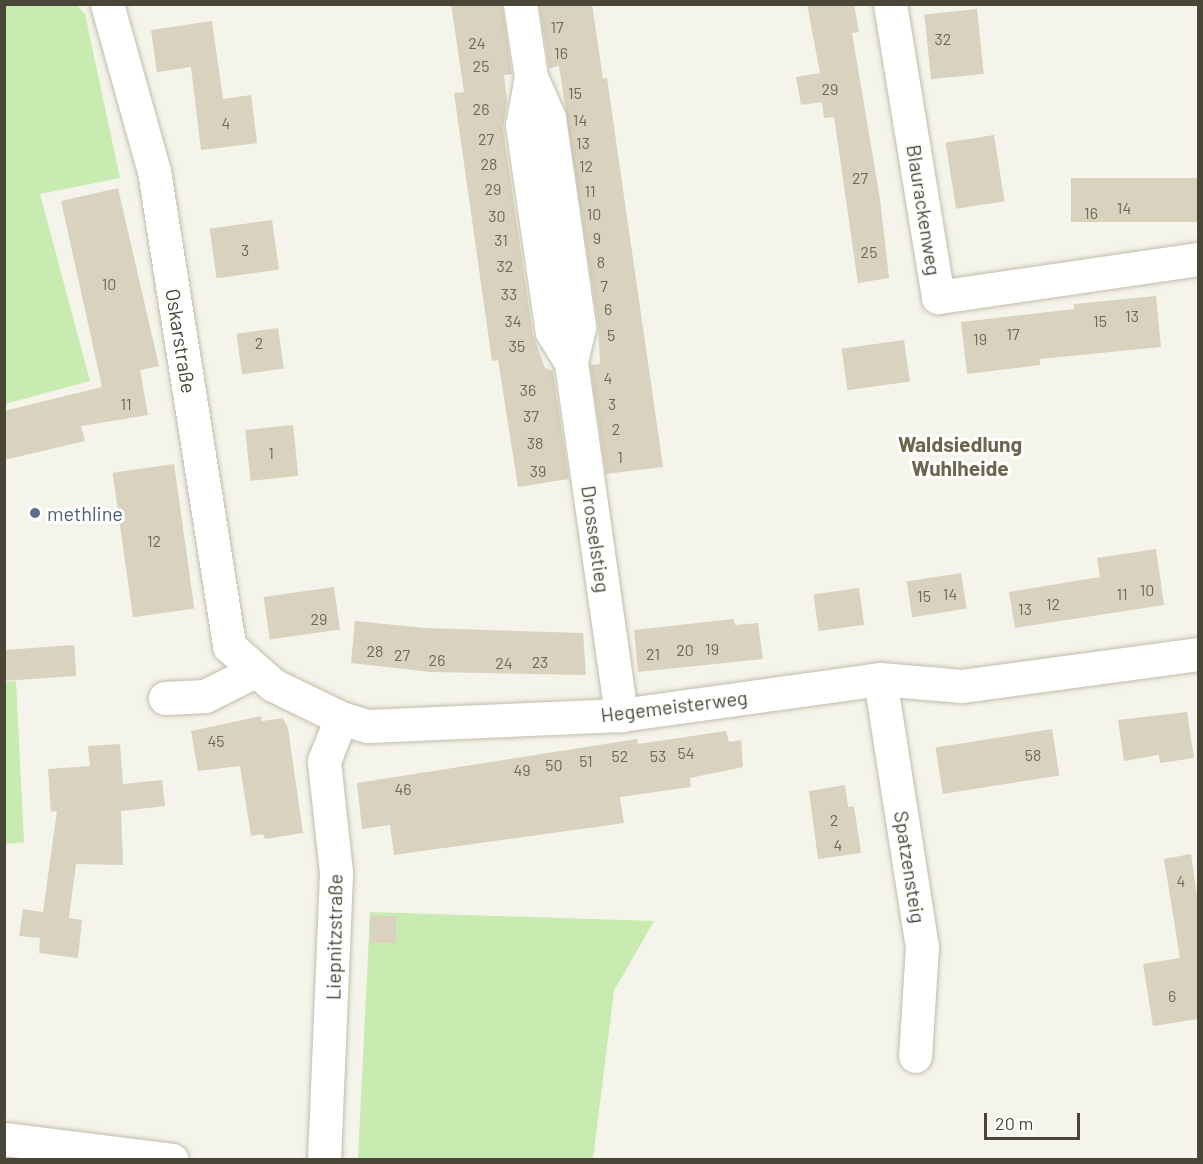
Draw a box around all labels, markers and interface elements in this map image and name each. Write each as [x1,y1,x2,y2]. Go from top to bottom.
house number: 17 [550,17,564,37]
house number: 32 [935,29,951,49]
house number: 24 [468,33,486,53]
house number: 16 [554,43,568,63]
house number: 25 [473,56,489,76]
house number: 29 [822,79,838,99]
house number: 15 [568,83,582,103]
house number: 26 [473,99,489,119]
house number: 14 [573,110,587,130]
house number: 4 [222,113,230,133]
house number: 27 [478,129,494,149]
house number: 13 [576,133,590,153]
street label: Blaurackenweg [902,143,946,277]
house number: 28 [481,154,497,174]
house number: 12 [579,156,593,176]
house number: 27 [852,168,868,188]
house number: 29 [485,179,501,199]
house number: 11 [584,181,596,201]
house number: 14 [1117,198,1131,218]
house number: 16 [1084,203,1098,223]
house number: 10 [587,204,601,224]
house number: 30 [488,206,506,226]
house number: 9 [593,228,601,248]
house number: 31 [494,230,508,250]
house number: 3 [241,240,249,260]
house number: 25 [861,242,877,262]
house number: 8 [597,252,605,272]
house number: 32 [497,256,513,276]
house number: 10 [102,274,116,294]
house number: 7 [600,276,608,296]
house number: 33 [501,284,517,304]
street label: Oskarstraße [161,287,201,395]
house number: 6 [604,299,612,319]
house number: 13 [1125,306,1139,326]
house number: 34 [504,311,522,331]
house number: 15 [1093,311,1107,331]
house number: 17 [1006,324,1020,344]
house number: 5 [607,325,615,345]
house number: 19 [973,329,987,349]
house number: 2 [255,333,263,353]
house number: 35 [509,336,525,356]
house number: 4 [604,368,612,388]
house number: 36 [520,380,536,400]
house number: 11 [120,394,132,414]
house number: 3 [608,394,616,414]
house number: 37 [523,406,539,426]
house number: 2 [612,419,620,439]
district label: Waldsiedlung Wuhlheide [898,431,1022,481]
house number: 38 [527,433,543,453]
house number: 1 [268,443,274,463]
house number: 1 [617,447,623,467]
house number: 39 [530,461,546,481]
street label: Drosselstieg [577,484,615,594]
place label: methline [47,501,123,525]
marker: methline [28,506,42,520]
house number: 12 [147,531,161,551]
house number: 10 [1140,580,1154,600]
house number: 14 [943,584,957,604]
house number: 11 [1116,584,1128,604]
house number: 15 [917,586,931,606]
house number: 12 [1046,594,1060,614]
house number: 13 [1018,599,1032,619]
house number: 29 [311,609,327,629]
house number: 19 [705,639,719,659]
house number: 20 [676,640,694,660]
house number: 28 [367,641,383,661]
house number: 21 [646,644,660,664]
house number: 27 [394,645,410,665]
house number: 26 [429,650,445,670]
house number: 23 [532,652,548,672]
house number: 24 [495,653,513,673]
street label: Hegemeisterweg [599,685,749,727]
house number: 45 [207,731,225,751]
house number: 54 [677,743,695,763]
house number: 58 [1025,745,1041,765]
house number: 52 [612,746,628,766]
house number: 53 [650,746,666,766]
house number: 51 [579,751,593,771]
house number: 50 [545,755,563,775]
house number: 49 [513,760,531,780]
house number: 46 [394,779,412,799]
street label: Spatzensteig [889,809,931,925]
house number: 2 [830,810,838,830]
house number: 4 [834,835,842,855]
house number: 4 [1177,871,1185,891]
street label: Liepnitzstraße [321,874,347,1000]
house number: 6 [1168,986,1176,1006]
scale bar [987,1101,1083,1139]
text: 20 m [995,1112,1033,1134]

